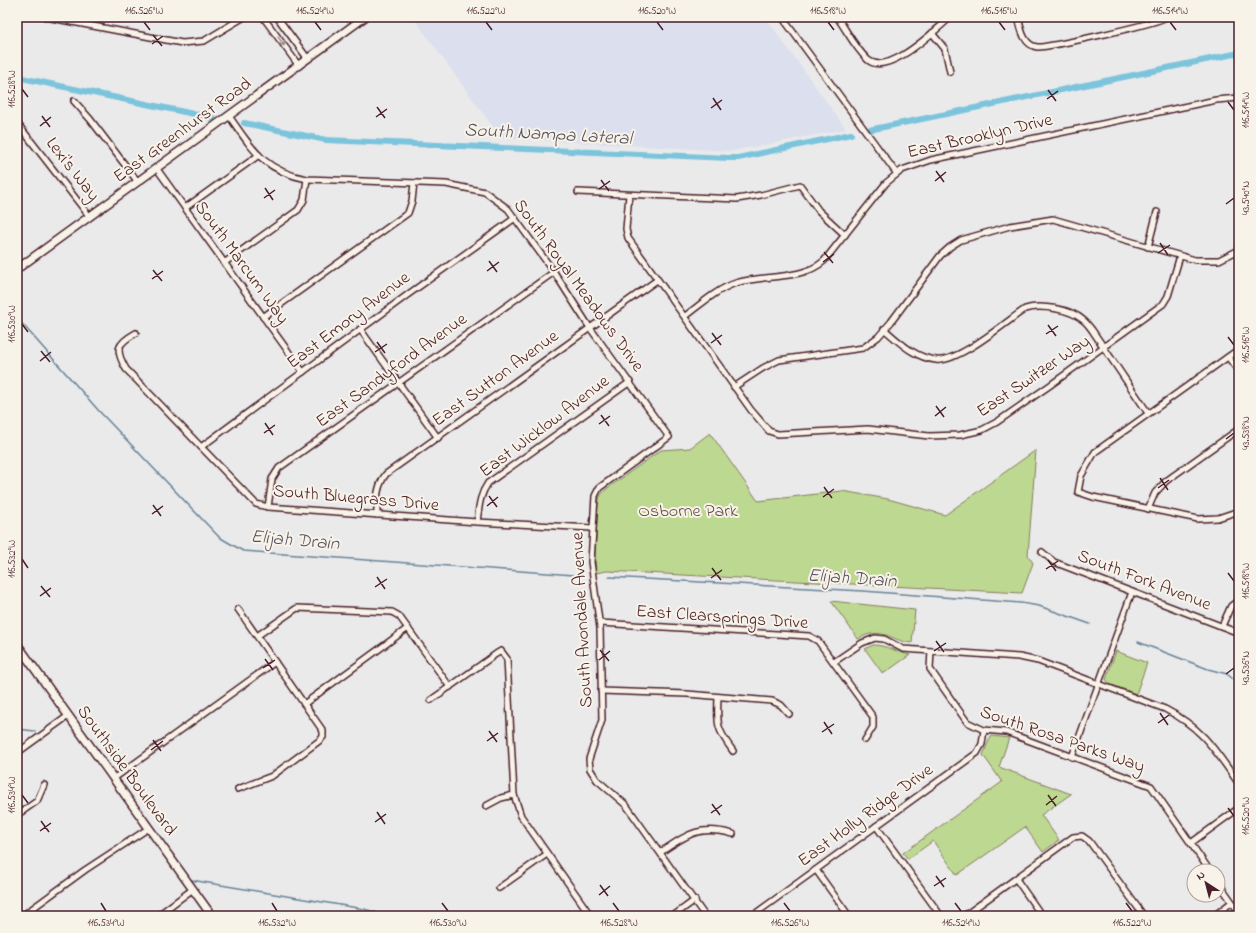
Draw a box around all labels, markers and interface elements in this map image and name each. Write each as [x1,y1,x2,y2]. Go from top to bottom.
text: 116.526°W [125,4,163,19]
text: 116.524°W [296,4,334,19]
text: 116.522°W [467,4,506,19]
text: 116.520°W [638,4,676,19]
text: 116.518°W [810,4,846,19]
text: 116.516°W [981,4,1018,19]
text: 116.514°W [1152,4,1188,19]
one-way arrow [277,36,285,47]
text: 116.528°W [5,70,20,108]
street label: East Greenhurst Road [108,72,258,190]
text: 116.514°W [1239,92,1254,128]
street label: East Brooklyn Drive [905,107,1056,166]
water label: South Nampa Lateral [464,117,635,153]
street label: Lexi's Way [39,132,105,208]
text: 43.540°N [1239,181,1254,215]
street label: South Royal Meadows Drive [506,194,650,379]
street label: South Marcum Way [187,196,295,330]
street label: East Emory Avenue [282,265,417,376]
text: 116.530°W [5,305,20,343]
street label: East Sandyford Avenue [311,307,474,435]
street label: East Sutton Avenue [427,324,565,434]
text: 116.516°W [1239,326,1254,363]
street label: East Switzer Way [972,329,1096,425]
street label: East Wicklow Avenue [475,369,616,485]
text: 43.538°N [1239,416,1254,450]
street label: South Bluegrass Drive [272,479,441,520]
park label: Osborne Park [638,499,738,525]
water label: Elijah Drain [250,524,341,558]
street label: South Avondale Avenue [565,531,601,708]
text: 116.532°W [5,540,20,578]
street label: South Fork Avenue [1073,544,1216,619]
water label: Elijah Drain [807,562,898,596]
text: 116.518°W [1239,563,1254,599]
street label: East Clearsprings Drive [635,599,810,638]
text: 43.536°N [1239,651,1254,685]
street label: Southside Boulevard [70,700,182,842]
street label: South Rosa Parks Way [976,700,1148,780]
street label: East Holly Ridge Drive [793,757,940,875]
text: 116.534°W [5,776,20,814]
text: 116.520°W [1239,797,1254,835]
north arrow [1186,863,1226,903]
text: N [1193,867,1208,884]
text: 116.534°W [87,916,125,931]
text: 116.532°W [258,916,296,931]
text: 116.530°W [429,916,467,931]
text: 116.528°W [600,916,638,931]
text: 116.526°W [771,916,809,931]
text: 116.524°W [942,916,980,931]
text: 116.522°W [1113,916,1152,931]

